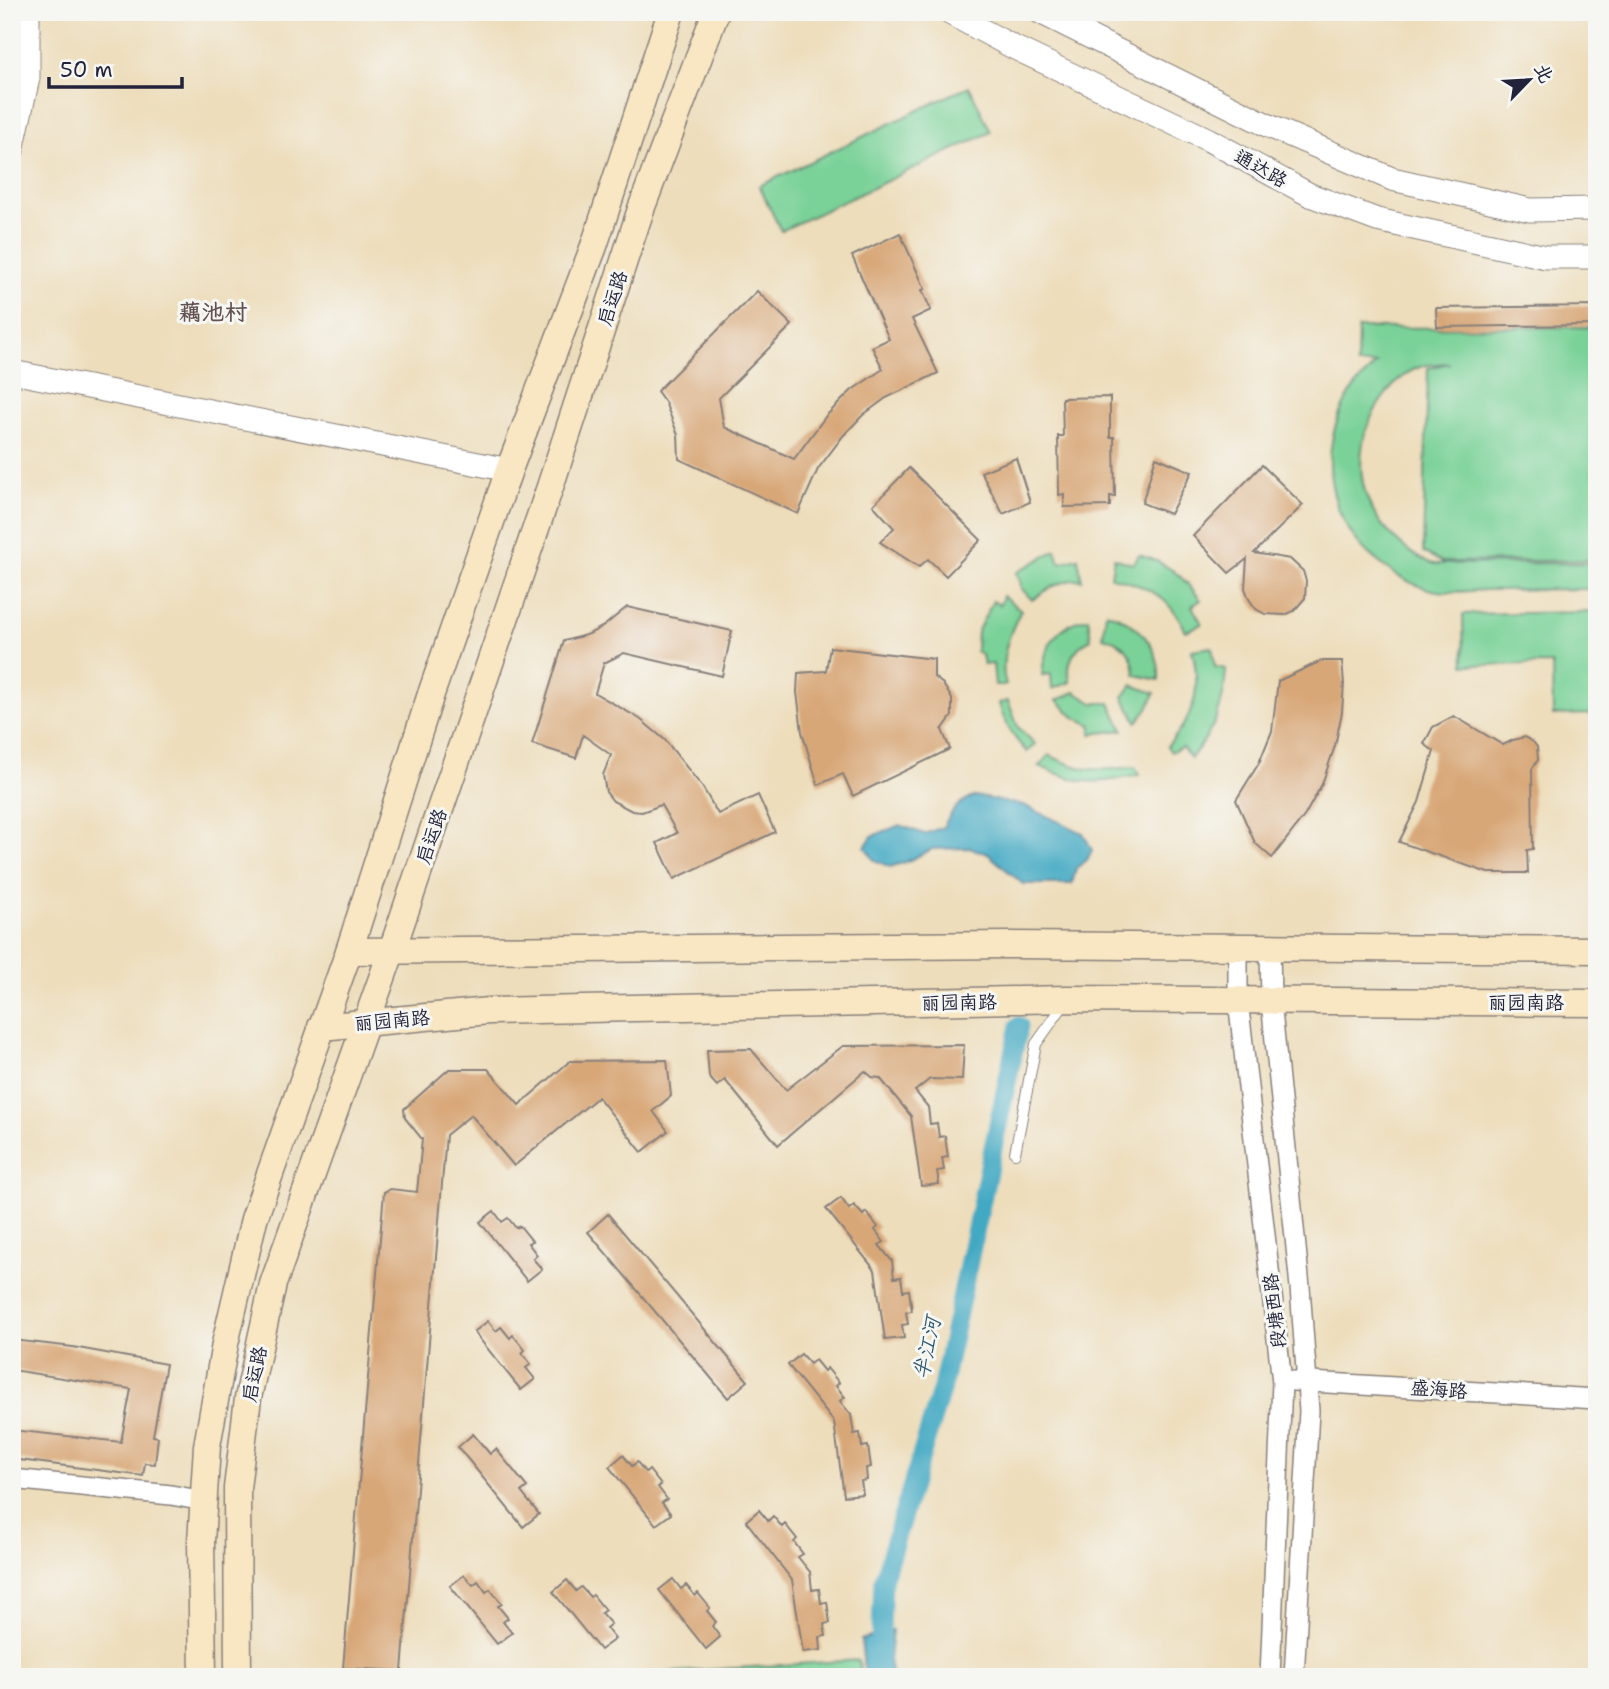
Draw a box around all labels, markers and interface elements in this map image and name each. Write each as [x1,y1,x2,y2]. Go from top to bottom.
scale bar [49,46,182,90]
north arrow [1494,46,1564,116]
text: 50 m [60,56,113,84]
text: 北 [1529,59,1559,87]
street label: 通达路 [1230,144,1292,193]
street label: 启运路 [592,267,633,329]
district label: 藕池村 [179,297,248,327]
street label: 启运路 [410,805,453,867]
street label: 丽园南路 [921,989,997,1016]
street label: 丽园南路 [1488,990,1564,1015]
street label: 丽园南路 [353,1005,431,1036]
street label: 段塘西路 [1257,1272,1292,1350]
water label: 半江河 [907,1311,948,1382]
street label: 启运路 [236,1344,273,1405]
street label: 盛海路 [1410,1375,1468,1404]

